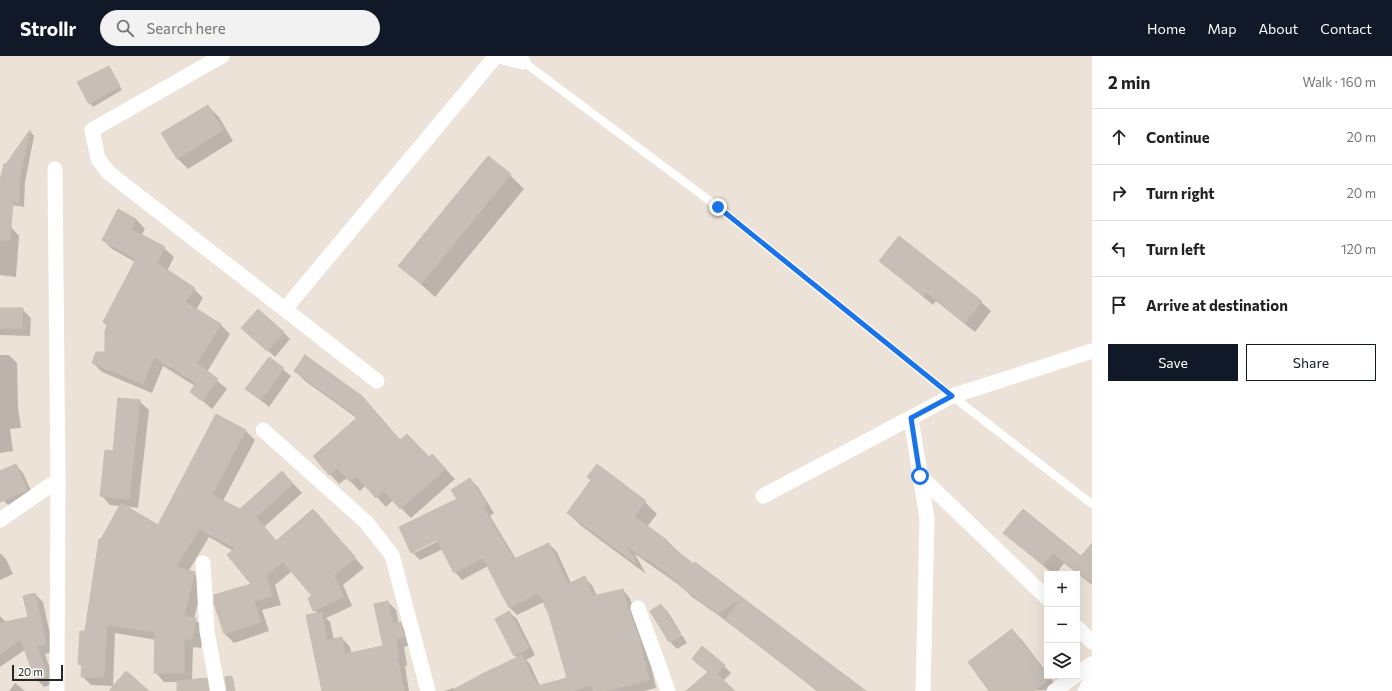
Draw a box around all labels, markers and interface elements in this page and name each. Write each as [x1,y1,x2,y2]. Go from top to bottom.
search box [100,10,380,46]
text: Strollr [20,17,76,40]
icon: search [114,17,136,39]
text: Search here [146,19,226,37]
text: Home [1147,20,1186,37]
text: Map [1208,20,1236,37]
text: About [1258,20,1298,37]
text: Contact [1320,20,1372,37]
text: 2 min [1108,72,1150,93]
text: Walk · 160 m [1302,74,1376,90]
icon: ahead [1108,126,1130,148]
text: Continue [1146,128,1210,146]
text: 20 m [1347,129,1376,145]
icon: right [1108,182,1130,204]
text: Turn right [1146,184,1215,202]
text: 20 m [1347,185,1376,201]
route end [709,198,727,216]
icon: left [1108,238,1130,260]
text: Turn left [1146,240,1205,258]
text: 120 m [1341,241,1376,257]
icon: arrive [1108,294,1130,316]
text: Arrive at destination [1146,296,1288,314]
button: Save [1108,344,1238,381]
button: Share [1246,344,1376,381]
route start [911,467,929,485]
map controls [1044,571,1080,679]
button: + [1044,571,1080,607]
button: − [1044,607,1080,643]
button: layers [1044,643,1080,679]
scale bar [12,663,63,682]
text: 20 m [18,665,43,678]

